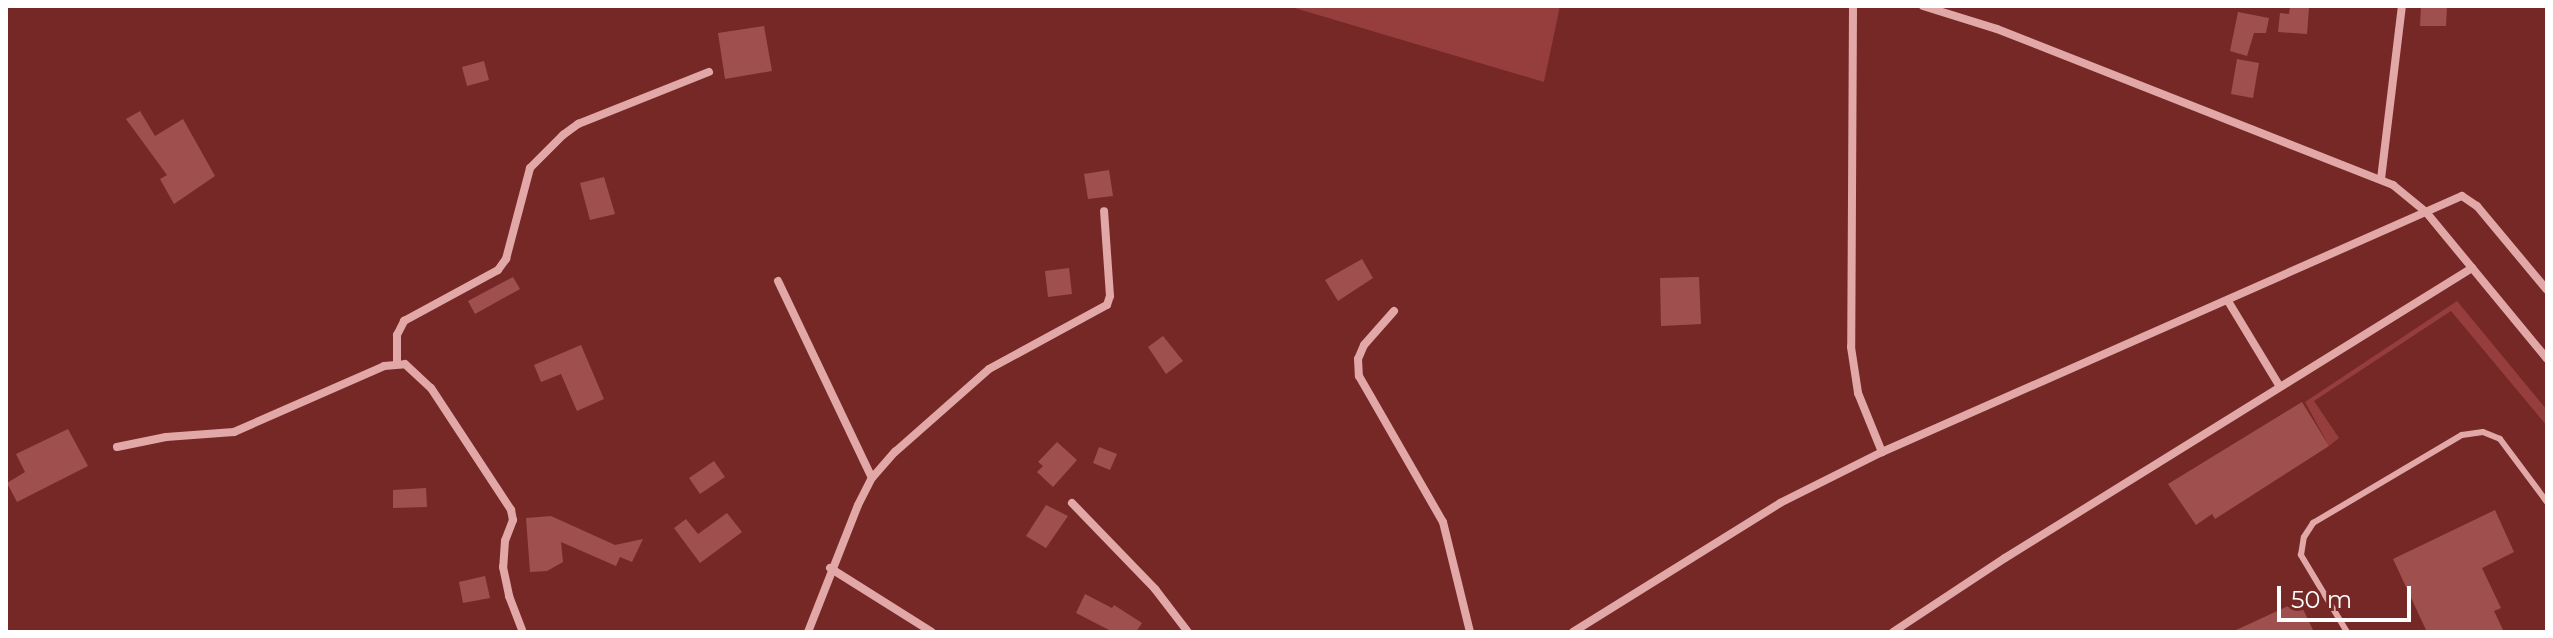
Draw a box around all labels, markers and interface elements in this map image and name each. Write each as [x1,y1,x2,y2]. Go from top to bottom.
scale bar [2281,570,2415,620]
text: 50 m [2291,585,2352,614]

